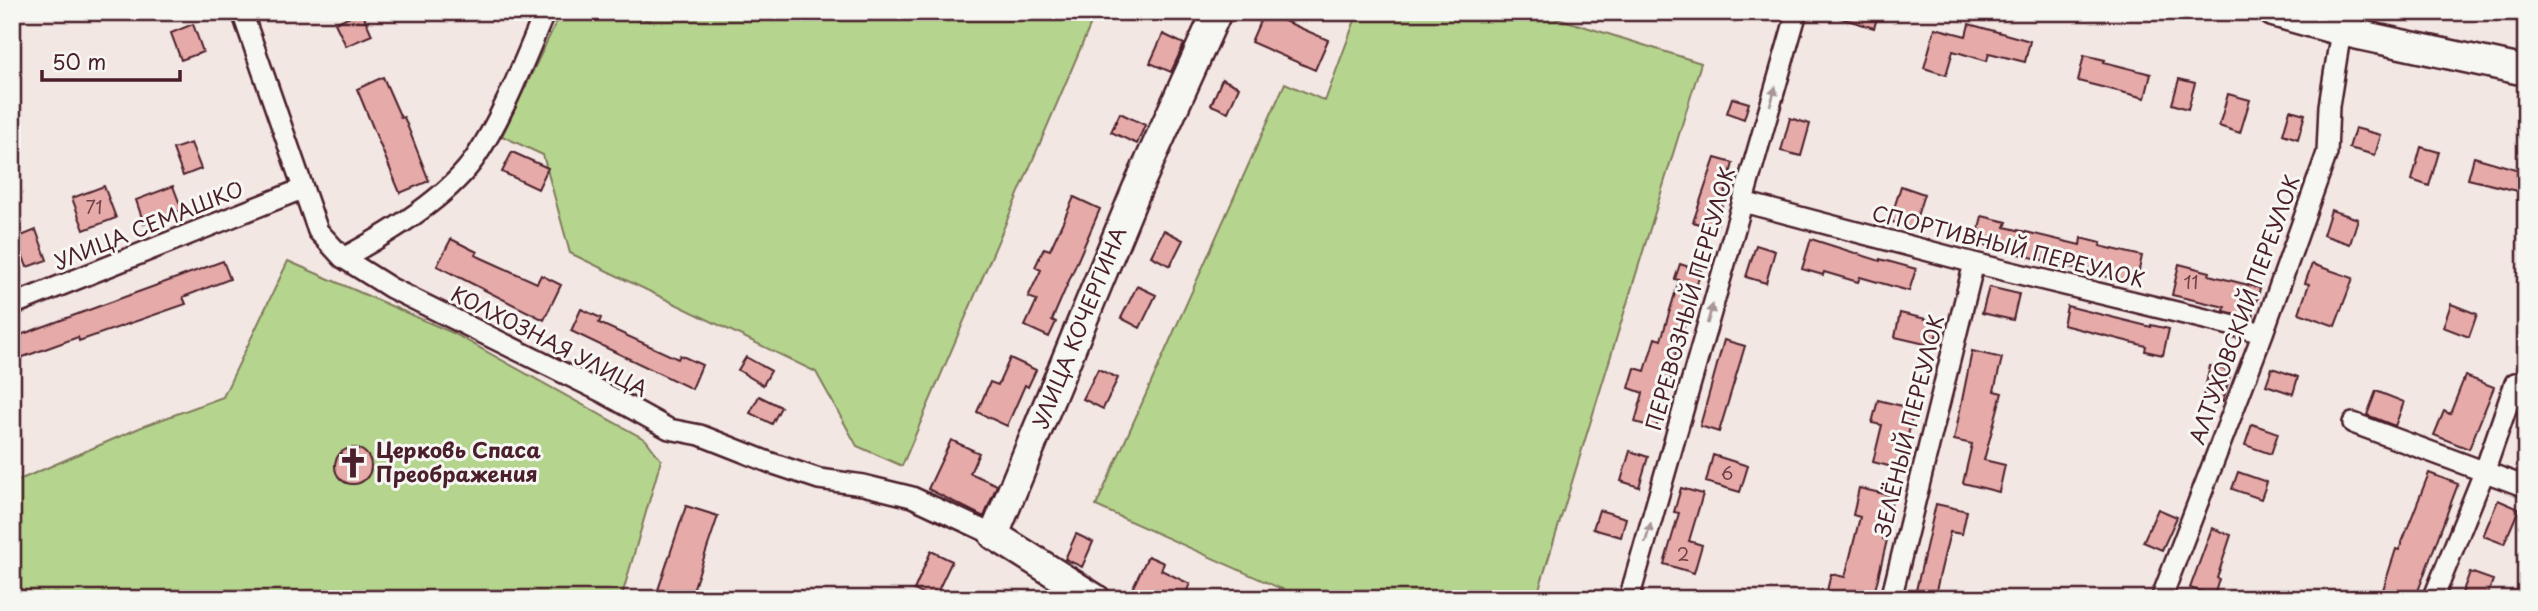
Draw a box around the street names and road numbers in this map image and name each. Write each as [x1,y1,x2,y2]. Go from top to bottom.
street label: ПЕРЕВОЗНЫЙ ПЕРЕУЛОК [1636,163,1742,434]
street label: АЛТУХОВСКИЙ ПЕРЕУЛОК [2179,170,2307,448]
street label: УЛИЦА СЕМАШКО [49,171,248,277]
street label: СПОРТИВНЫЙ ПЕРЕУЛОК [1869,196,2148,294]
street label: УЛИЦА КОЧЕРГИНА [1023,222,1133,433]
street label: КОЛХОЗНАЯ УЛИЦА [446,277,654,404]
street label: ЗЕЛЁНЫЙ ПЕРЕУЛОК [1865,311,1951,540]

